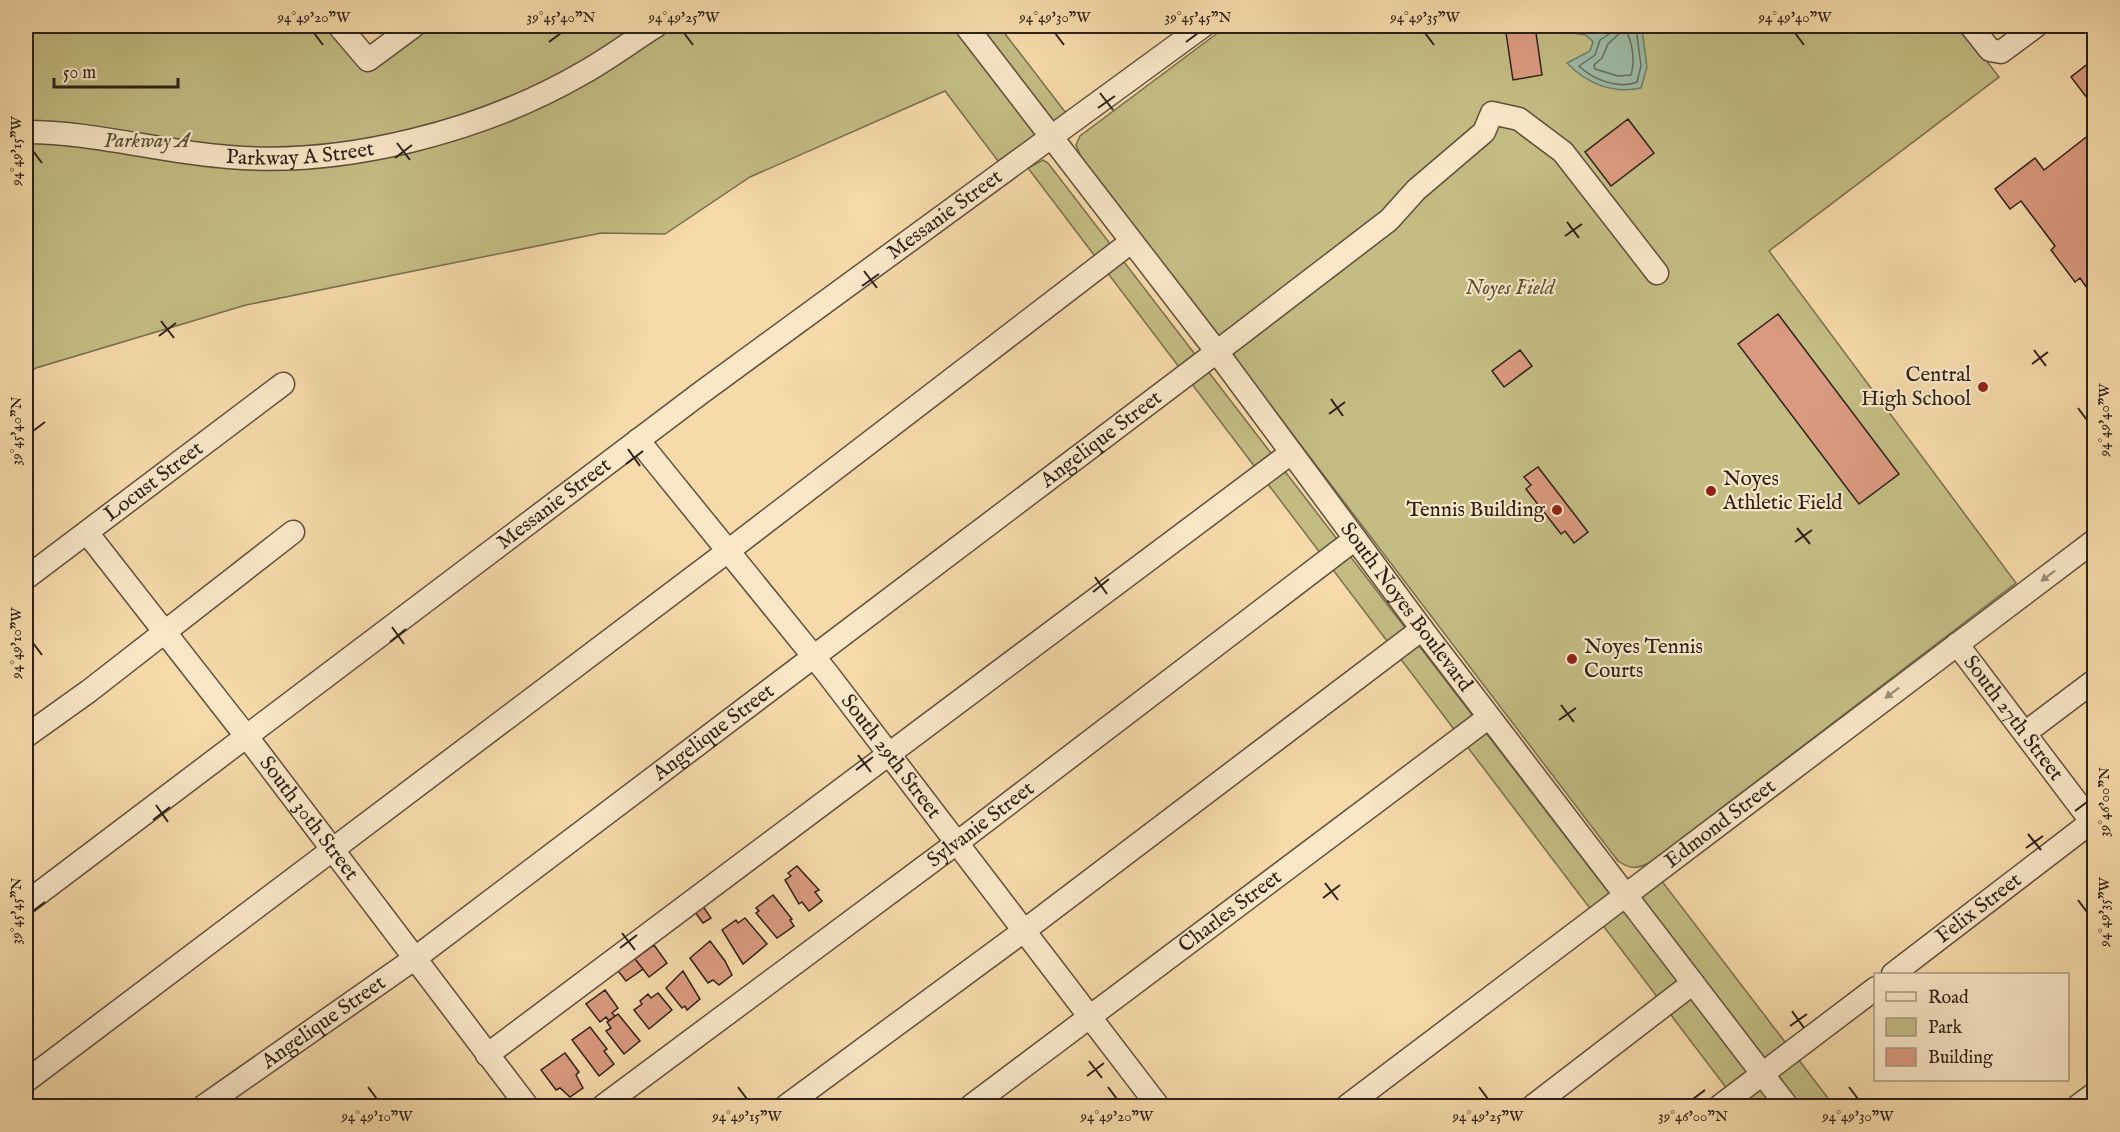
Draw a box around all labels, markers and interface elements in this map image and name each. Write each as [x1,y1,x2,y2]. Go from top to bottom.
text: 94°49'20"W [277,8,351,27]
text: 39°45'40"N [527,8,595,27]
text: 94°49'25"W [648,8,720,27]
text: 94°49'30"W [1018,8,1091,27]
text: 39°45'45"N [1165,8,1231,27]
text: 94°49'35"W [1389,8,1460,27]
text: 94°49'40"W [1757,8,1832,27]
scale bar [54,51,178,89]
text: 50 m [63,62,96,85]
text: 94°49'15"W [7,116,26,187]
park label: Parkway A [104,128,191,155]
street label: Parkway A Street [225,135,376,172]
street label: Messanie Street [882,164,1008,266]
park label: Noyes Field [1465,275,1557,302]
place label: Central High School [1861,362,1971,413]
marker: Central High School [1976,380,1990,394]
text: 94°49'40"W [2095,383,2114,458]
street label: Angelique Street [1034,385,1167,494]
text: 39°45'40"N [7,397,26,465]
street label: Locust Street [99,435,209,528]
street label: Messanie Street [492,452,617,556]
place label: Noyes Athletic Field [1722,466,1843,517]
marker: Noyes Athletic Field [1704,484,1718,498]
place label: Tennis Building [1406,497,1546,524]
marker: Tennis Building [1550,503,1564,517]
street label: South Noyes Boulevard [1334,517,1479,698]
one-way arrow [2040,570,2056,582]
text: 94°49'10"W [7,607,26,680]
place label: Noyes Tennis Courts [1584,634,1703,685]
street label: South 27th Street [1957,650,2069,786]
marker: Noyes Tennis Courts [1565,652,1579,666]
street label: Angelique Street [647,678,780,788]
one-way arrow [1885,687,1900,699]
street label: South 29th Street [834,689,947,824]
street label: South 30th Street [253,751,365,886]
text: 39°46'00"N [2095,767,2114,837]
street label: Edmond Street [1659,773,1781,874]
street label: Sylvanie Street [922,775,1040,874]
street label: Charles Street [1173,864,1287,959]
street label: Felix Street [1930,867,2027,950]
text: 94°49'35"W [2095,877,2114,948]
text: 39°45'45"N [7,878,26,944]
street label: Angelique Street [255,970,391,1076]
legend [1874,973,2069,1081]
text: Road [1928,987,1969,1010]
text: Park [1928,1017,1963,1040]
text: Building [1928,1047,1993,1070]
text: 94°49'10"W [340,1107,413,1126]
text: 94°49'15"W [711,1107,782,1126]
text: 94°49'20"W [1080,1107,1154,1126]
text: 94°49'25"W [1452,1107,1524,1126]
text: 39°46'00"N [1658,1107,1728,1126]
text: 94°49'30"W [1821,1107,1894,1126]

